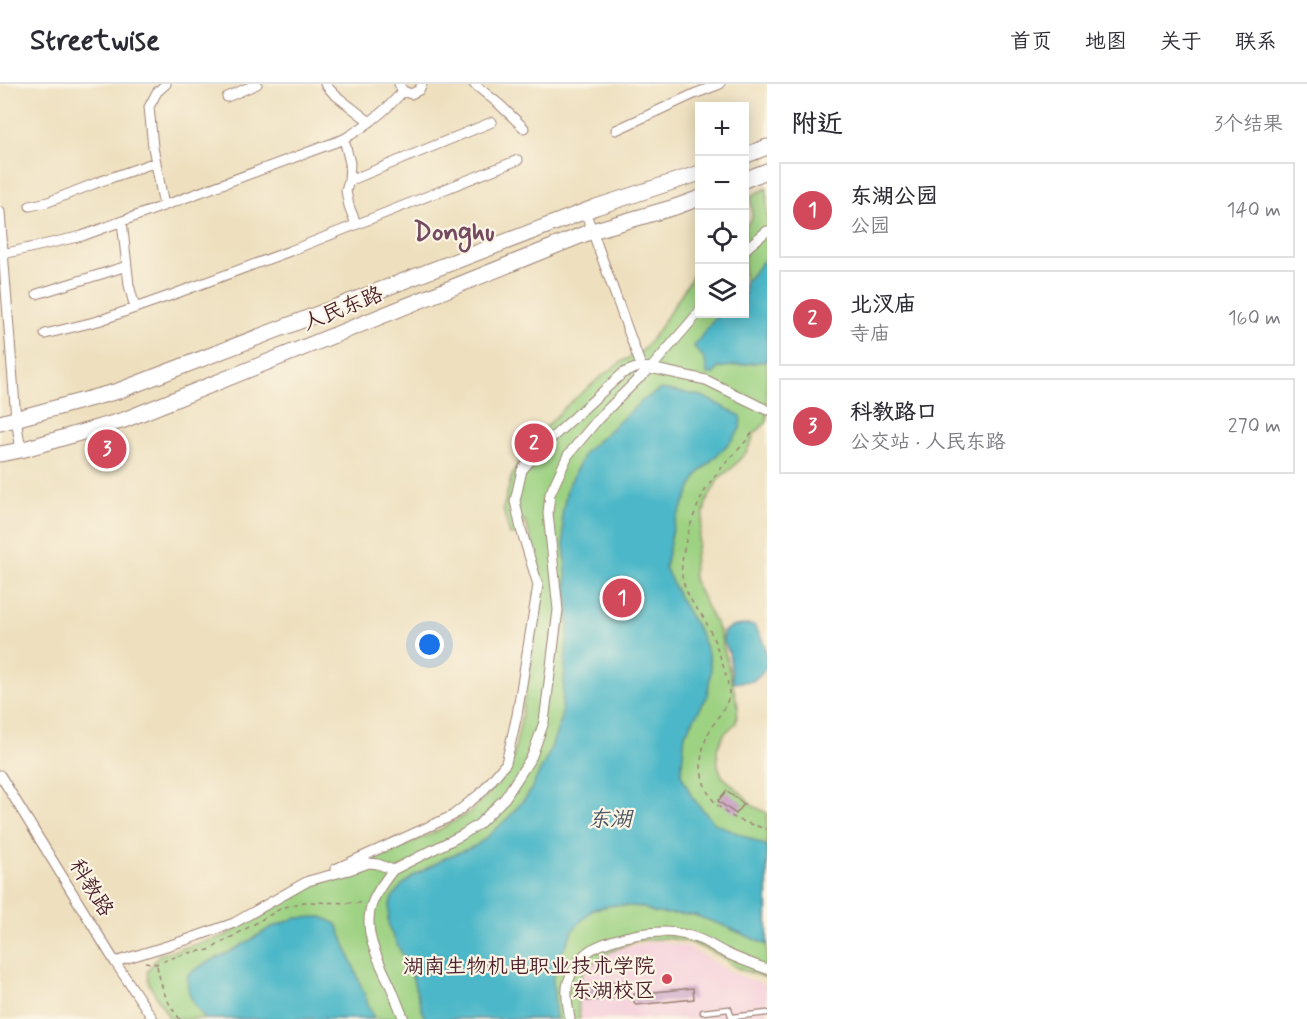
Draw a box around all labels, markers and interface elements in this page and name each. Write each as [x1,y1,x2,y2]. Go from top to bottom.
text: Streetwise [30,23,160,60]
text: 首页 [1010,28,1052,56]
text: 地图 [1085,28,1127,56]
text: 关于 [1160,28,1202,56]
text: 联系 [1235,28,1277,56]
map controls [695,102,749,318]
button: + [695,102,749,156]
text: 附近 [791,108,843,142]
text: 3个结果 [1214,111,1283,138]
button: − [695,156,749,210]
text: 东湖公园 [850,183,938,211]
text: 1 [808,197,817,224]
text: 140 m [1227,197,1281,224]
button: locate [695,210,749,264]
text: 公园 [850,213,890,240]
district label: Donghu [413,215,495,253]
button: layers [695,264,749,318]
street label: 人民东路 [299,280,387,338]
text: 北汊庙 [850,291,916,319]
text: 2 [808,305,817,332]
text: 160 m [1228,305,1281,332]
text: 寺庙 [850,321,890,348]
text: 科教路口 [850,399,938,427]
text: 3 [808,413,817,440]
text: 270 m [1228,413,1281,440]
pin: 2 [514,420,554,466]
pin: 3 [88,426,126,472]
text: 公交站 · 人民东路 [850,429,1005,456]
pin: 1 [602,576,642,620]
your location [415,630,444,659]
water label: 东湖 [588,806,634,834]
street label: 科教路 [62,854,120,922]
place label: 湖南生物机电职业技术学院 东湖校区 [403,953,655,1005]
marker: 湖南生物机电职业技术学院 东湖校区 [660,972,674,986]

